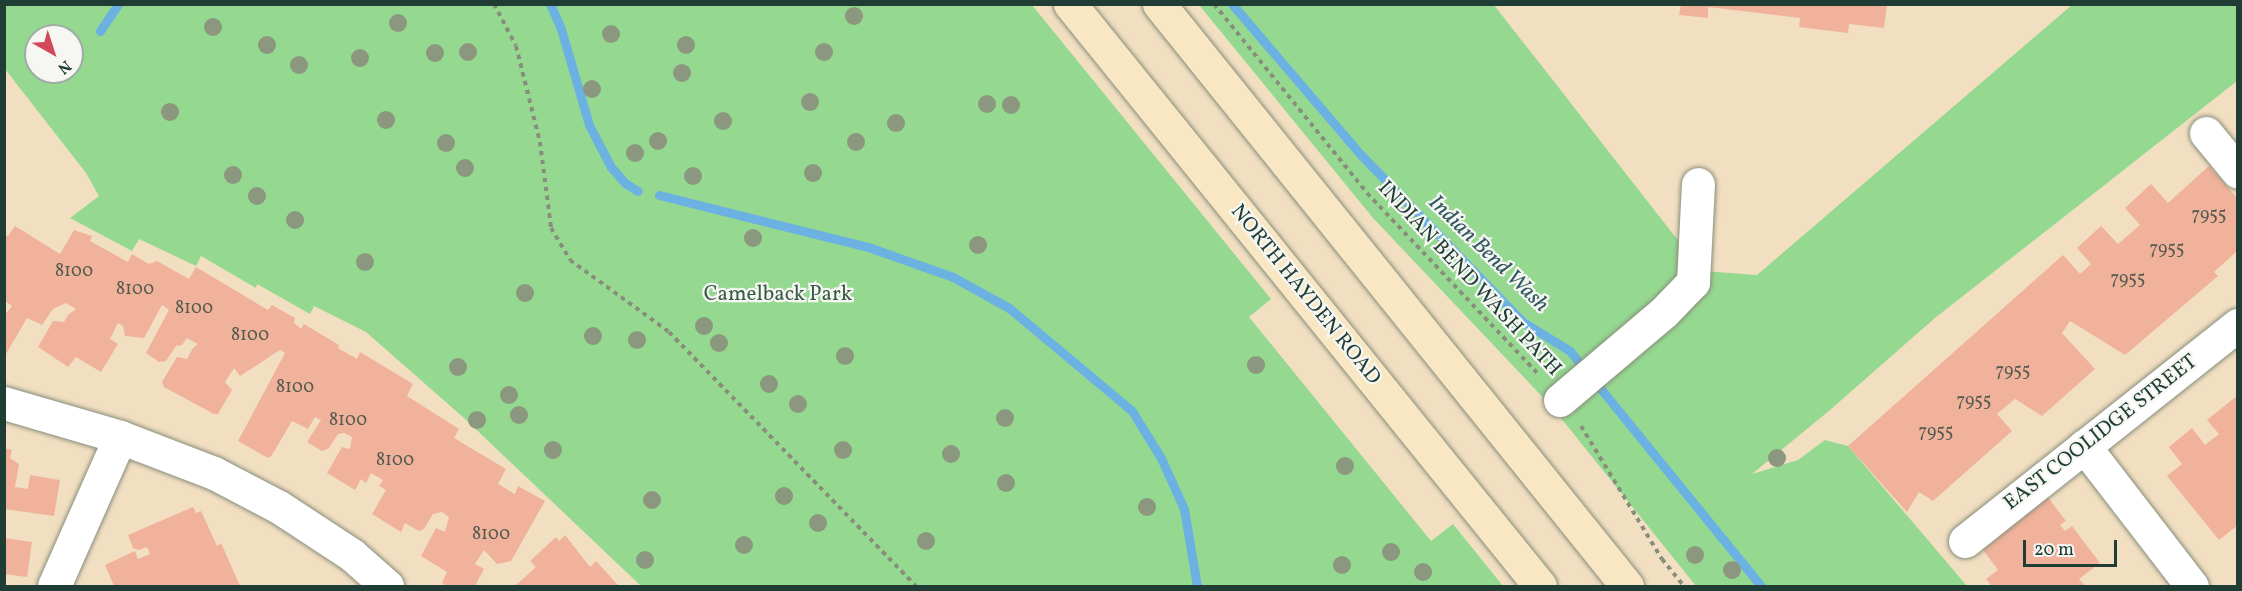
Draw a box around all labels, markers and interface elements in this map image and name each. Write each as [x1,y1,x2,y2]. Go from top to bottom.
north arrow [24,24,84,84]
text: N [53,54,76,79]
street label: INDIAN BEND WASH PATH [1372,176,1566,382]
water label: Indian Bend Wash [1422,190,1554,318]
street label: NORTH HAYDEN ROAD [1224,200,1386,390]
house number: 7955 [2191,205,2227,227]
house number: 7955 [2149,239,2185,261]
house number: 8100 [55,261,93,283]
house number: 7955 [2110,269,2146,291]
house number: 8100 [116,279,154,301]
park label: Camelback Park [704,282,852,308]
house number: 8100 [175,298,213,320]
house number: 8100 [231,325,269,347]
street label: EAST COOLIDGE STREET [1999,349,2203,517]
house number: 7955 [1995,361,2031,383]
house number: 8100 [276,377,314,399]
house number: 7955 [1956,391,1992,413]
house number: 8100 [329,410,367,432]
house number: 7955 [1918,422,1954,444]
house number: 8100 [376,450,414,472]
house number: 8100 [472,524,510,546]
scale bar [2026,528,2120,566]
text: 20 m [2034,538,2074,563]

